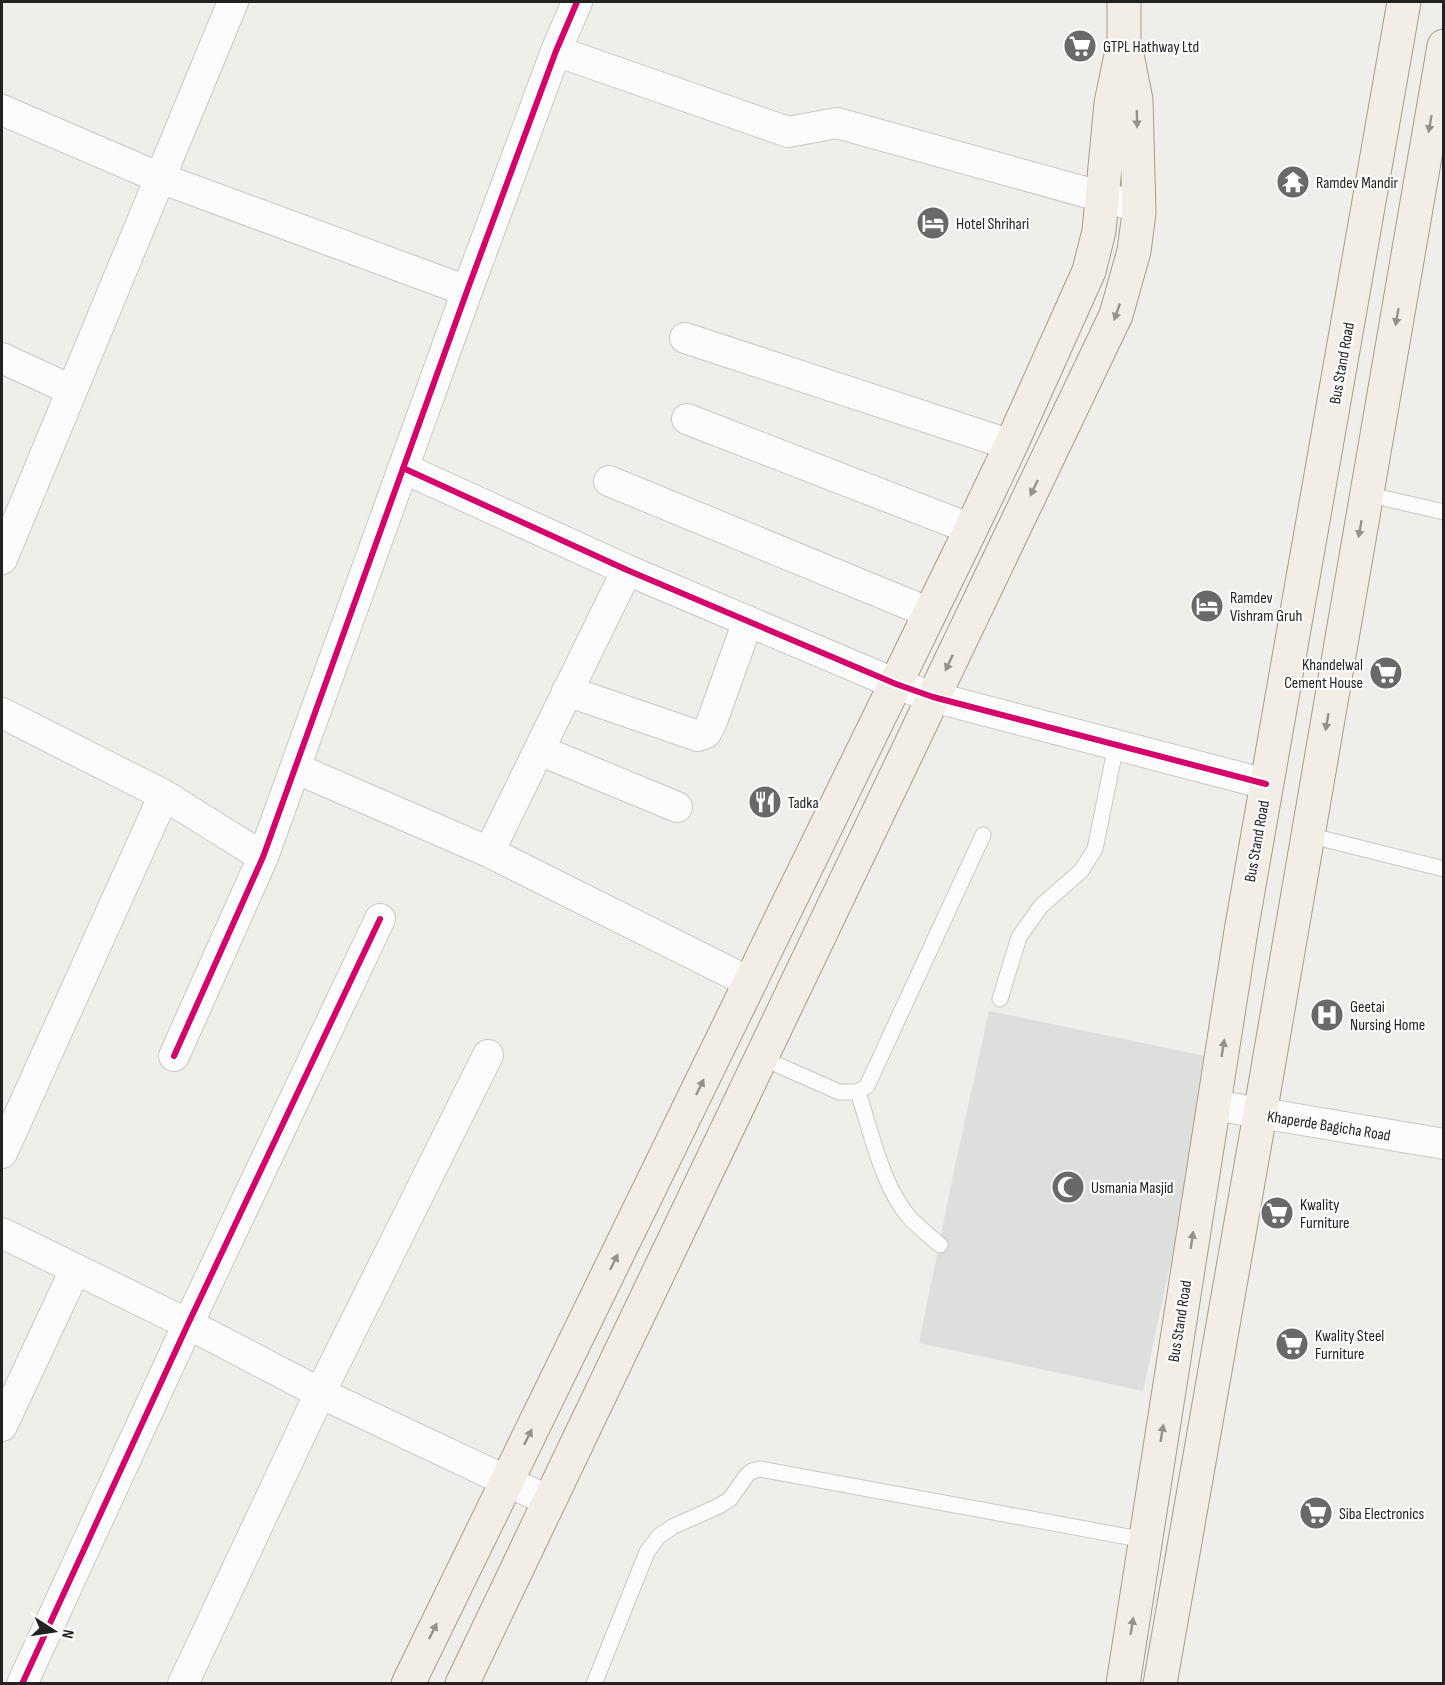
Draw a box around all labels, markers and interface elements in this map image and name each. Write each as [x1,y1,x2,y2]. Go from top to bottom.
supermarket icon: GTPL Hathway Ltd [1062,28,1098,64]
place label: GTPL Hathway Ltd [1103,38,1199,57]
one-way arrow [1132,110,1141,129]
one-way arrow [1425,115,1434,134]
temple icon: Ramdev Mandir [1275,164,1311,200]
place label: Ramdev Mandir [1316,174,1399,193]
hotel icon: Hotel Shrihari [915,205,951,241]
place label: Hotel Shrihari [956,215,1029,234]
one-way arrow [1111,303,1121,321]
one-way arrow [1392,307,1401,326]
street label: Bus Stand Road [1326,321,1359,406]
one-way arrow [1029,479,1038,496]
one-way arrow [1356,520,1365,539]
hotel icon: Ramdev Vishram Gruh [1189,588,1225,624]
place label: Ramdev Vishram Gruh [1230,589,1302,626]
one-way arrow [944,655,953,672]
supermarket icon: Khandelwal Cement House [1368,655,1404,691]
place label: Khandelwal Cement House [1284,656,1363,693]
one-way arrow [1323,712,1332,731]
restaurant icon: Tadka [747,784,783,820]
place label: Tadka [788,794,819,813]
street label: Bus Stand Road [1241,799,1274,884]
hospital icon: Geetai Nursing Home [1309,997,1345,1033]
place label: Geetai Nursing Home [1350,998,1425,1035]
one-way arrow [1218,1038,1227,1057]
one-way arrow [695,1078,705,1095]
street label: Khaperde Bagicha Road [1266,1107,1392,1146]
mosque icon: Usmania Masjid [1050,1169,1086,1205]
place label: Usmania Masjid [1091,1179,1174,1198]
supermarket icon: Kwality Furniture [1259,1195,1295,1231]
place label: Kwality Furniture [1300,1196,1350,1233]
one-way arrow [1188,1231,1197,1250]
one-way arrow [610,1253,619,1270]
street label: Bus Stand Road [1165,1279,1196,1364]
supermarket icon: Kwality Steel Furniture [1274,1326,1310,1362]
place label: Kwality Steel Furniture [1315,1327,1384,1364]
one-way arrow [1157,1423,1166,1442]
one-way arrow [523,1428,533,1446]
supermarket icon: Siba Electronics [1298,1495,1334,1531]
place label: Siba Electronics [1339,1505,1425,1524]
north arrow [24,1601,84,1661]
one-way arrow [1127,1616,1136,1635]
one-way arrow [428,1622,438,1640]
text: N [57,1628,77,1640]

